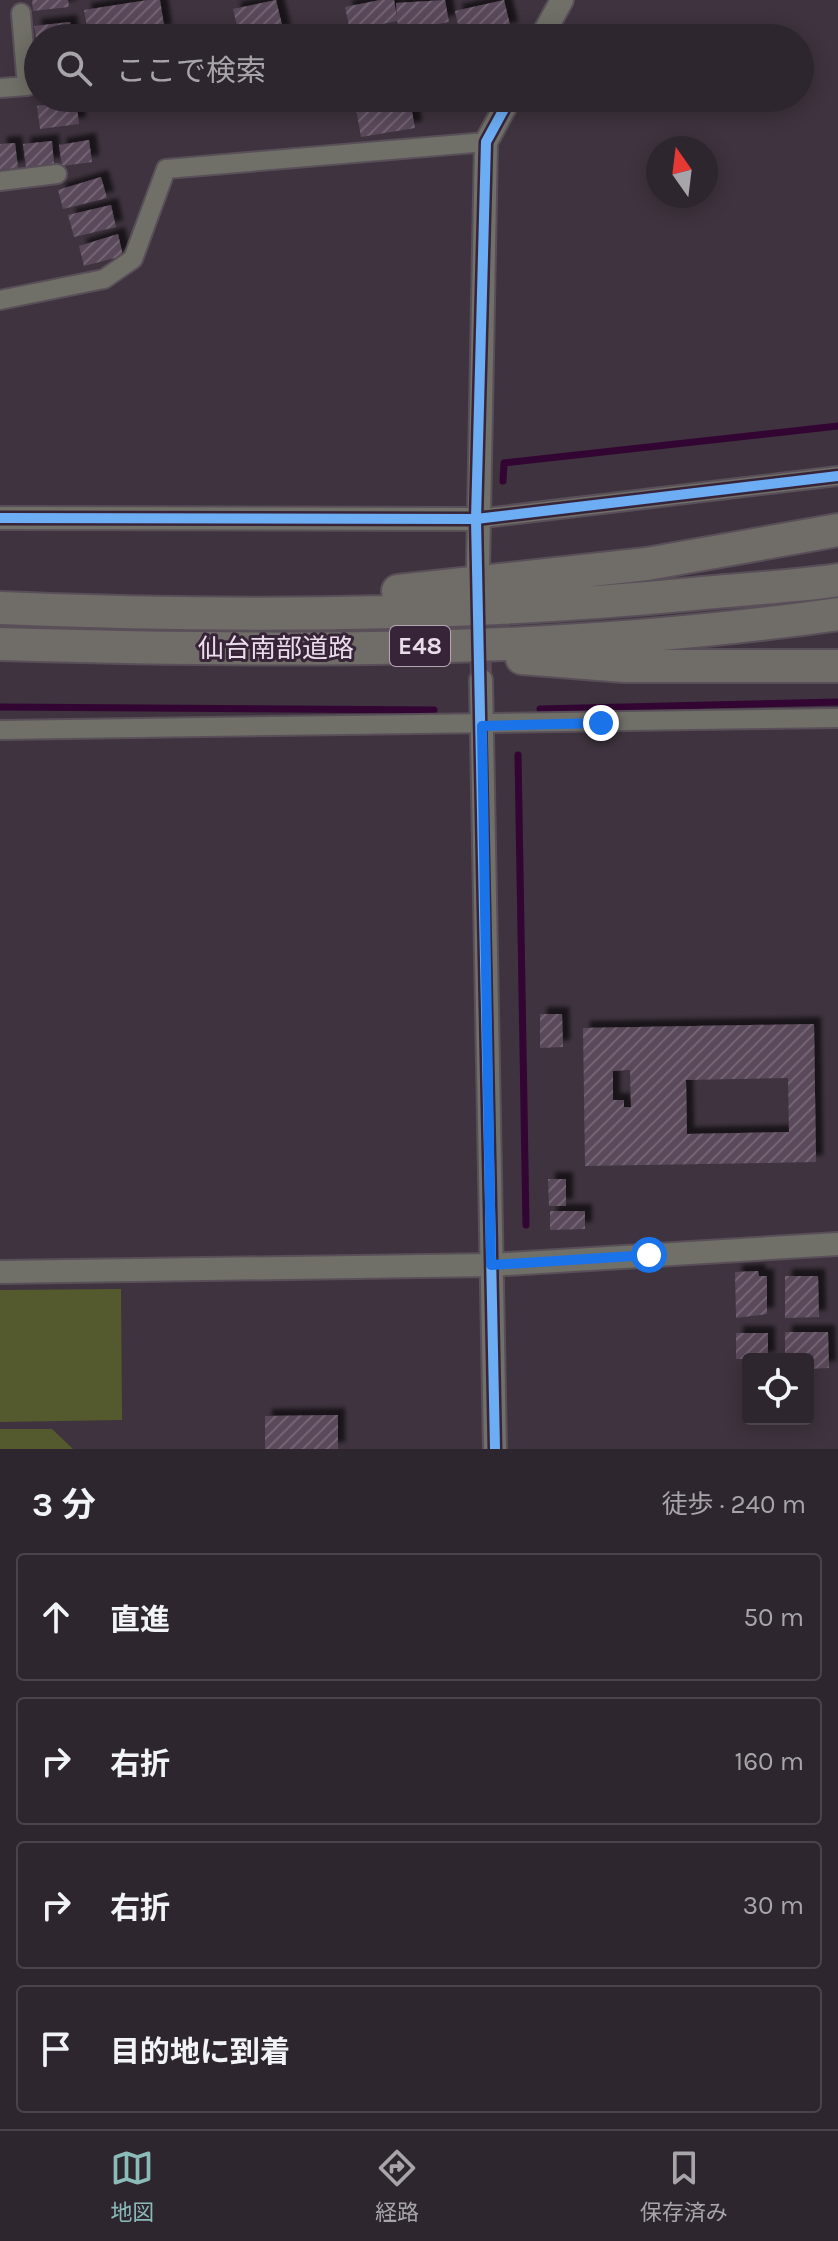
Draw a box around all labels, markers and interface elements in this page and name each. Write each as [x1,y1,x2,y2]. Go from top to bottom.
search box [24,24,814,112]
icon: search [52,46,96,90]
text: ここで検索 [116,53,266,89]
north arrow [646,136,718,208]
road number: E48 [390,626,450,666]
street label: 仙台南部道路 [198,633,354,664]
route end [583,705,619,741]
route start [631,1237,667,1273]
map controls [742,1353,814,1425]
button: locate [742,1353,814,1425]
text: 3 分 [32,1485,96,1525]
text: 徒歩 · 240 m [661,1489,806,1520]
icon: ahead [34,1595,78,1639]
text: 直進 [110,1602,170,1638]
text: 50 m [743,1602,804,1633]
icon: right [34,1739,78,1783]
text: 右折 [110,1746,170,1782]
text: 160 m [735,1746,804,1777]
icon: right [34,1883,78,1927]
text: 右折 [110,1890,170,1926]
text: 30 m [743,1890,804,1921]
icon: arrive [34,2027,78,2071]
text: 目的地に到着 [110,2034,290,2070]
tab: 地図 [110,2146,154,2226]
tab: 経路 [375,2146,419,2226]
tab: 保存済み [640,2146,728,2226]

